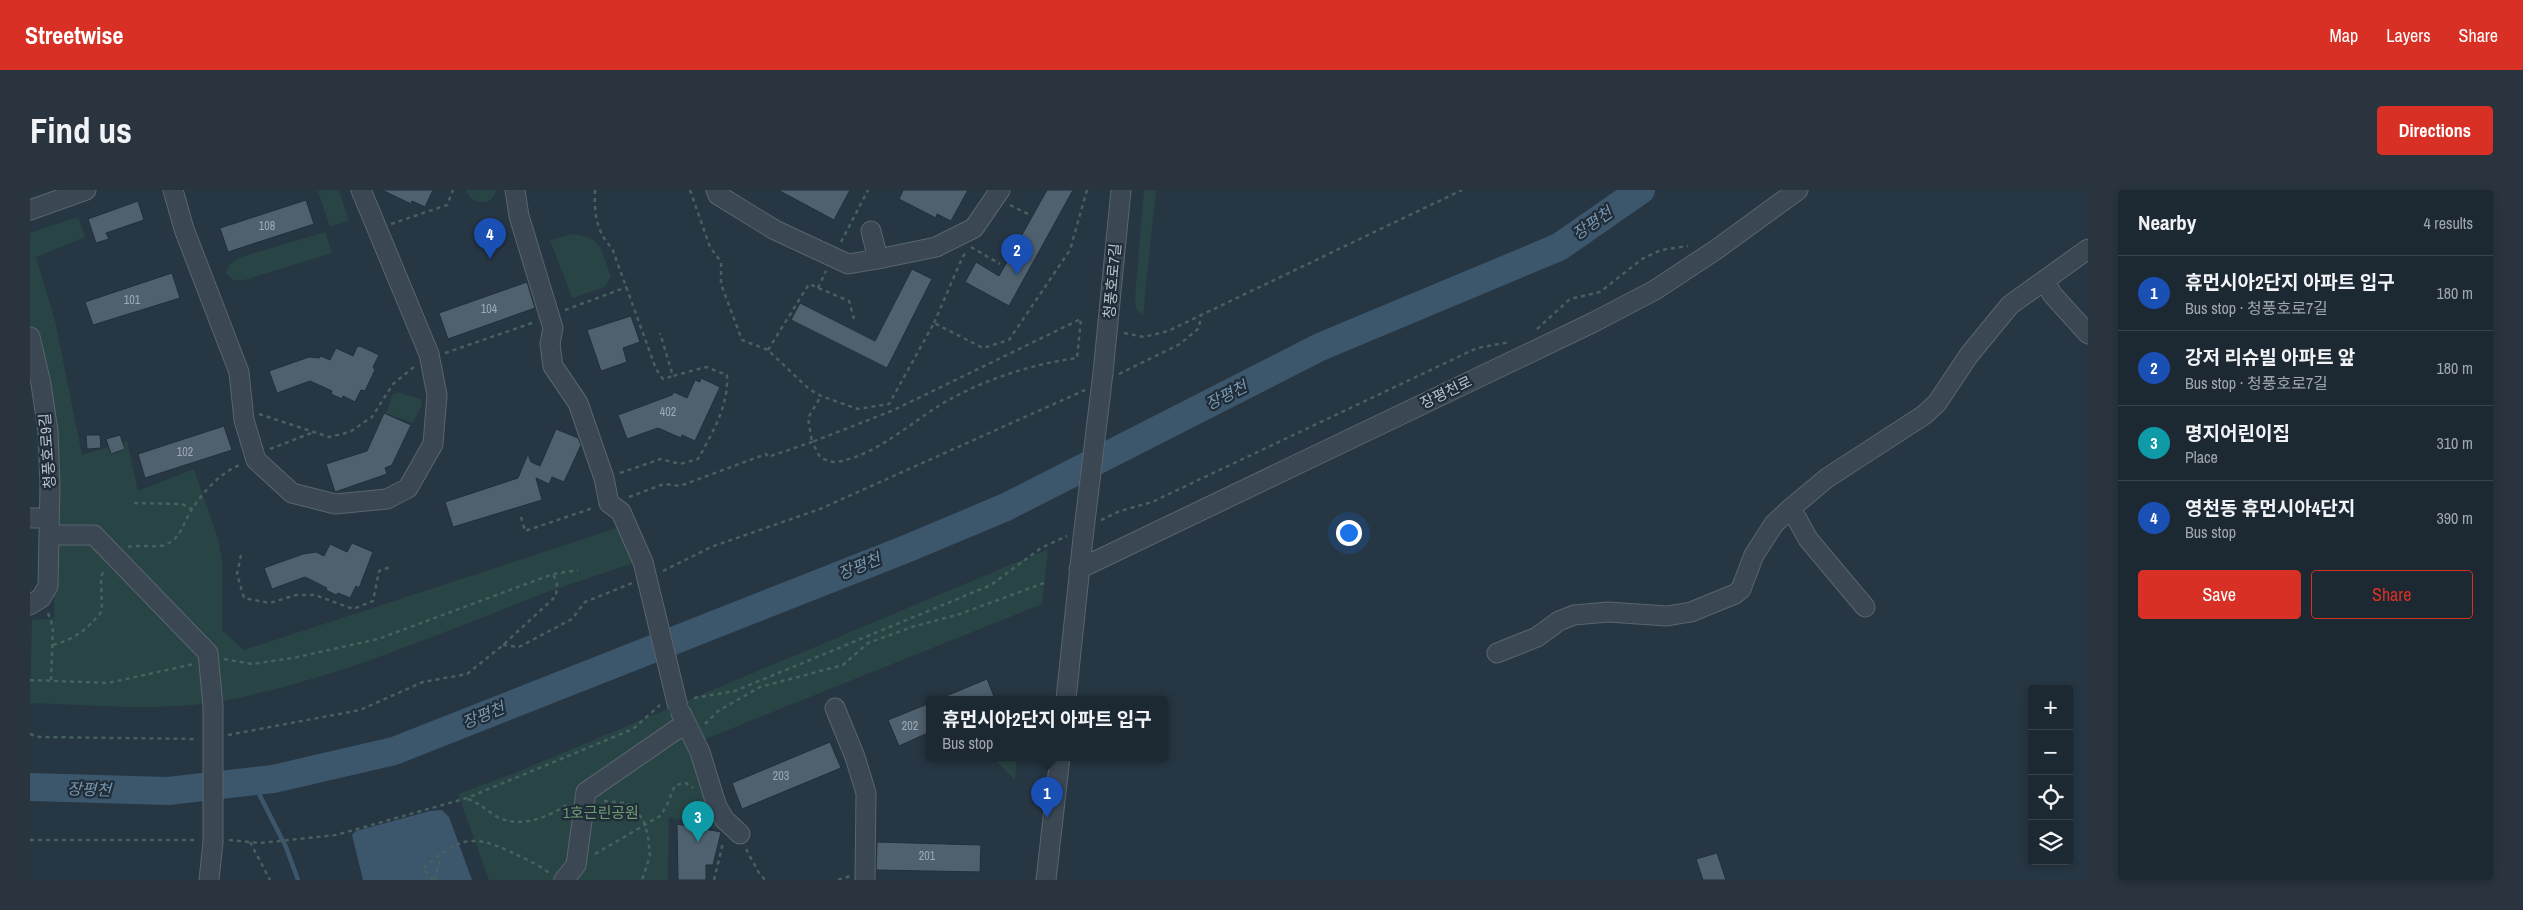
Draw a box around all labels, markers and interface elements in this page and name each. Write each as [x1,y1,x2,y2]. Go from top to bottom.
text: Streetwise [25,19,123,51]
text: Map [2330,23,2358,48]
text: Layers [2386,23,2431,48]
text: Share [2459,23,2498,48]
button: Directions [2377,106,2493,155]
text: Find us [30,107,132,154]
water label: 장평천 [1568,200,1618,245]
text: Nearby [2138,208,2196,237]
text: 4 results [2423,212,2473,234]
house number: 108 [259,218,275,234]
pin: 4 [474,218,506,259]
pin: 2 [1001,234,1033,275]
street label: 청풍호로7길 [1098,242,1126,320]
text: 휴먼시아2단지 아파트 입구 [2185,269,2395,295]
text: 1 [2150,282,2158,304]
text: 180 m [2437,282,2473,304]
house number: 101 [124,292,141,308]
text: Bus stop · 청풍호로7길 [2185,297,2328,319]
house number: 104 [481,301,498,317]
text: 강저 리슈빌 아파트 앞 [2185,344,2355,370]
text: 2 [2150,357,2158,379]
text: 180 m [2437,357,2473,379]
street label: 장평천로 [1417,370,1475,414]
text: Bus stop · 청풍호로7길 [2185,372,2328,394]
water label: 장평천 [1201,374,1253,415]
house number: 402 [660,404,676,420]
street label: 청풍호로9길 [34,412,60,490]
text: 명지어린이집 [2185,420,2290,446]
text: 3 [2150,432,2158,454]
text: 310 m [2437,432,2473,454]
house number: 102 [177,444,193,460]
text: Place [2185,446,2218,468]
text: 영천동 휴먼시아4단지 [2185,495,2355,521]
text: 4 [2150,507,2158,529]
text: 390 m [2437,507,2473,529]
your location [1336,520,1362,546]
text: Bus stop [2185,521,2236,543]
water label: 장평천 [834,547,886,584]
button: Save [2138,570,2301,619]
button: Share [2311,570,2473,619]
map controls [2028,685,2073,865]
button: + [2028,685,2073,730]
water label: 장평천 [458,696,510,733]
popup [926,696,1168,761]
text: 휴먼시아2단지 아파트 입구 [942,706,1152,732]
house number: 202 [902,718,918,734]
button: − [2028,730,2073,775]
text: Bus stop [942,732,993,754]
house number: 203 [773,768,789,784]
button: locate [2028,775,2073,820]
water label: 장평천 [67,777,114,801]
pin: 1 [1031,777,1063,818]
pin: 3 [682,801,714,842]
park label: 1호근린공원 [563,802,639,823]
button: layers [2028,820,2073,865]
house number: 201 [919,848,936,864]

